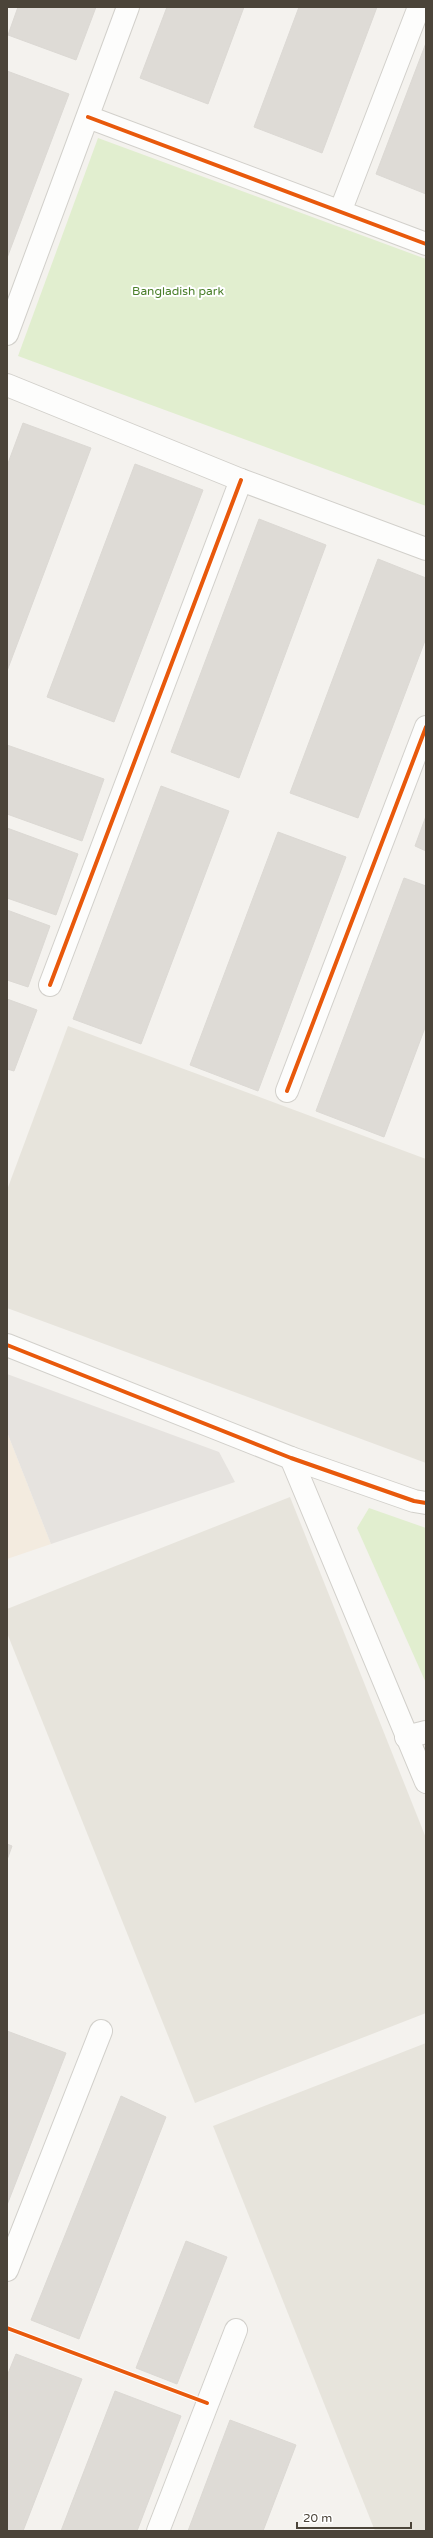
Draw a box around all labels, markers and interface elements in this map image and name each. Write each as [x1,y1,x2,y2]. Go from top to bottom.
park label: Bangladish park [132,284,224,298]
scale bar [297,2504,411,2530]
text: 20 m [303,2511,332,2525]

